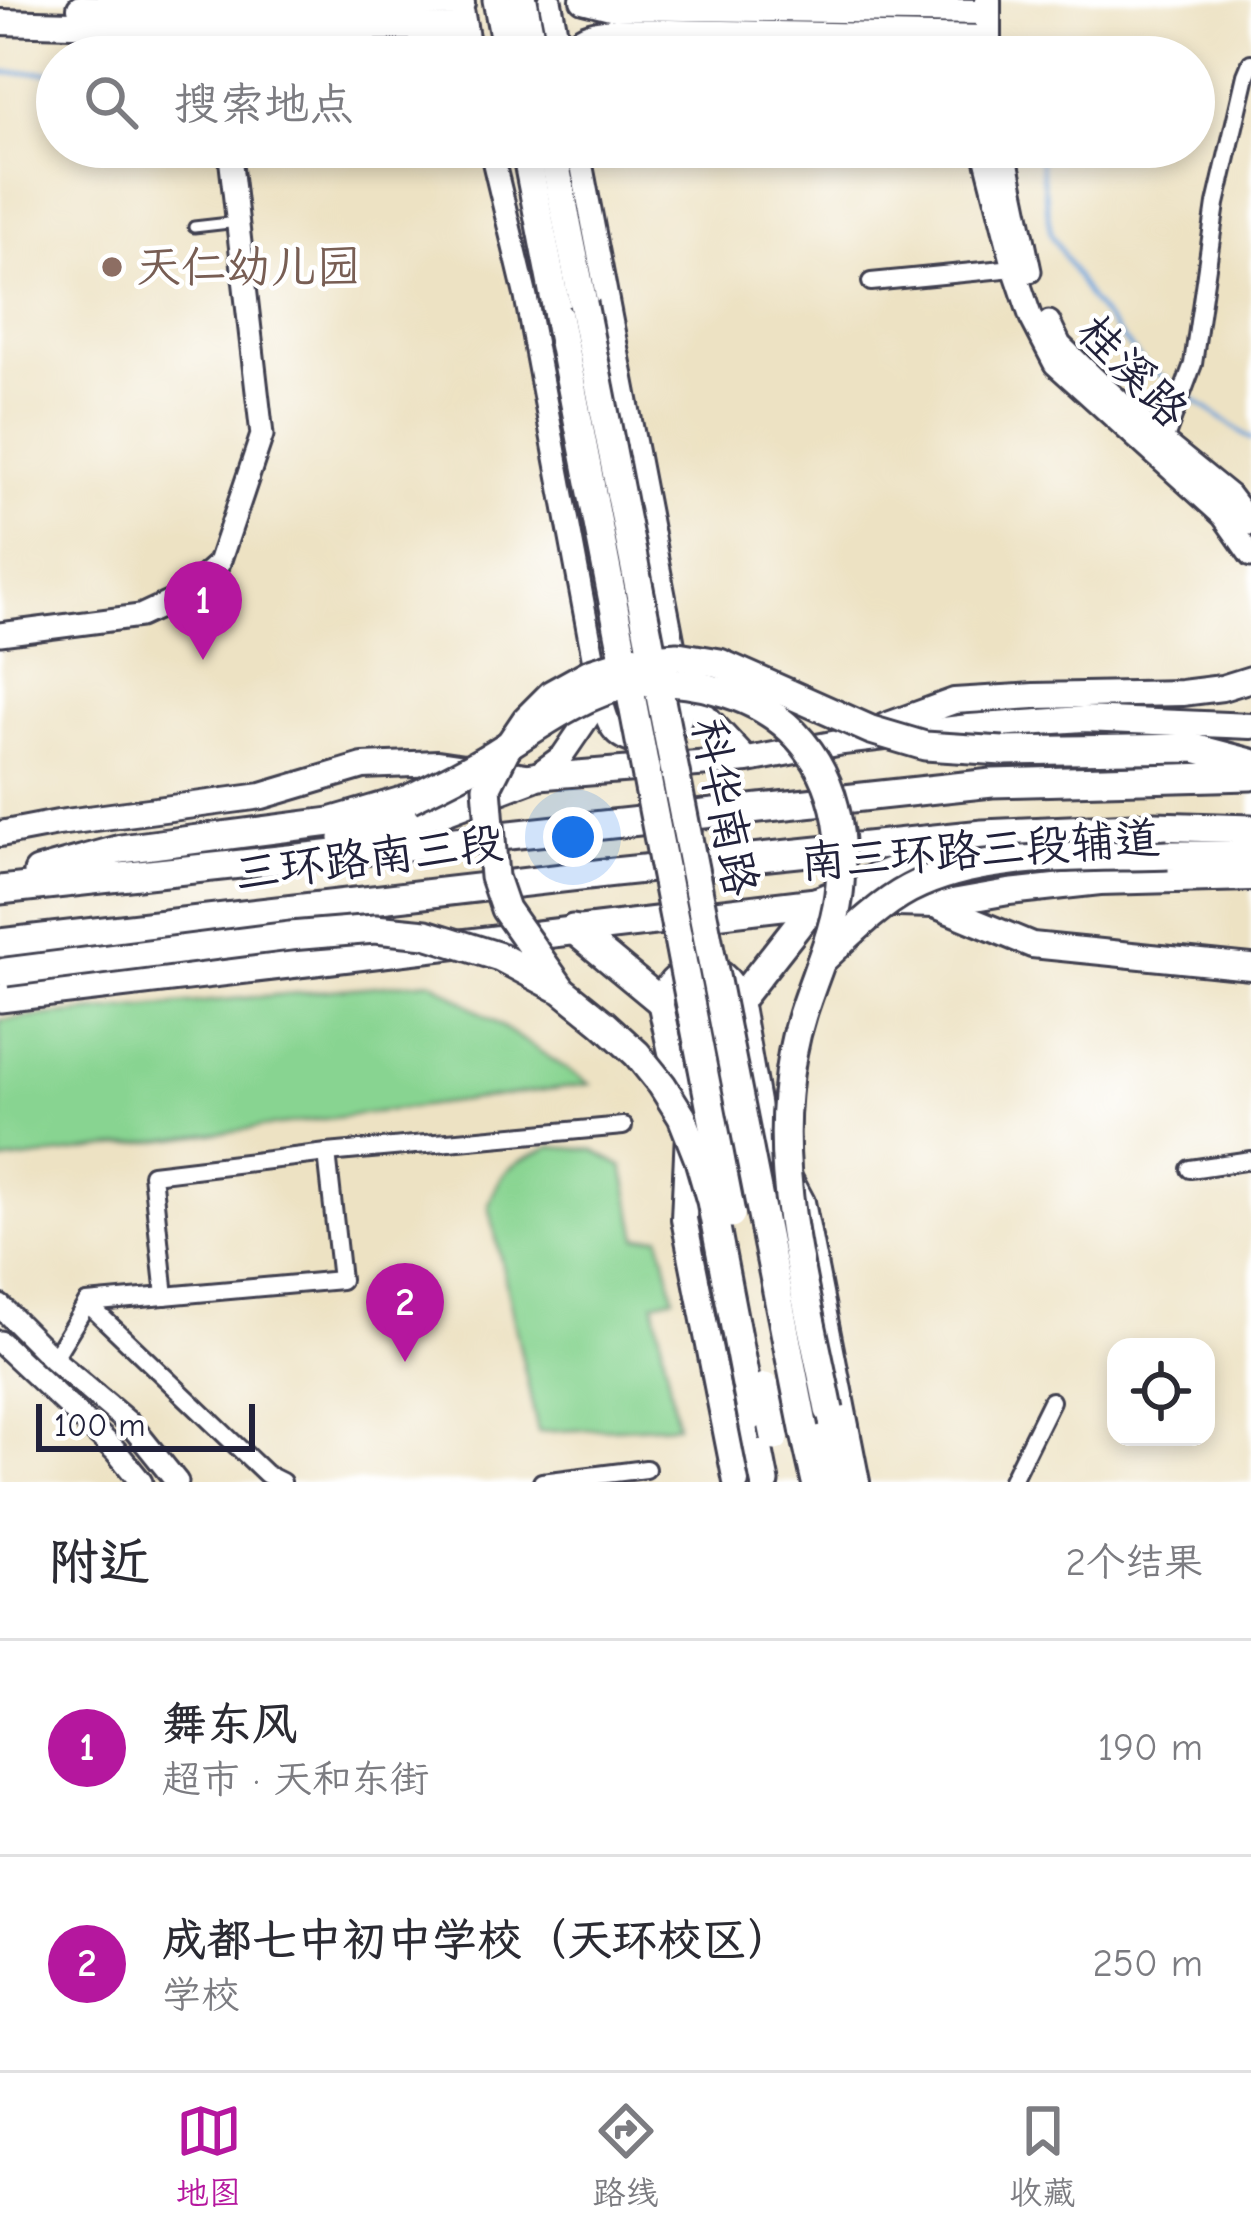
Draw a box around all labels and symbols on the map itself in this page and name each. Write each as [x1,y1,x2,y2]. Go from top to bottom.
place label: 天仁幼儿园 [136,241,361,293]
marker: 天仁幼儿园 [99,254,125,280]
street label: 桂溪路 [1067,304,1199,438]
pin: 1 [164,561,242,660]
street label: 科华南路 [682,714,768,900]
your location [543,807,603,867]
street label: 南三环路三段辅道 [799,812,1161,888]
street label: 三环路南三段 [232,816,506,900]
pin: 2 [366,1263,444,1362]
scale bar [36,1398,255,1451]

